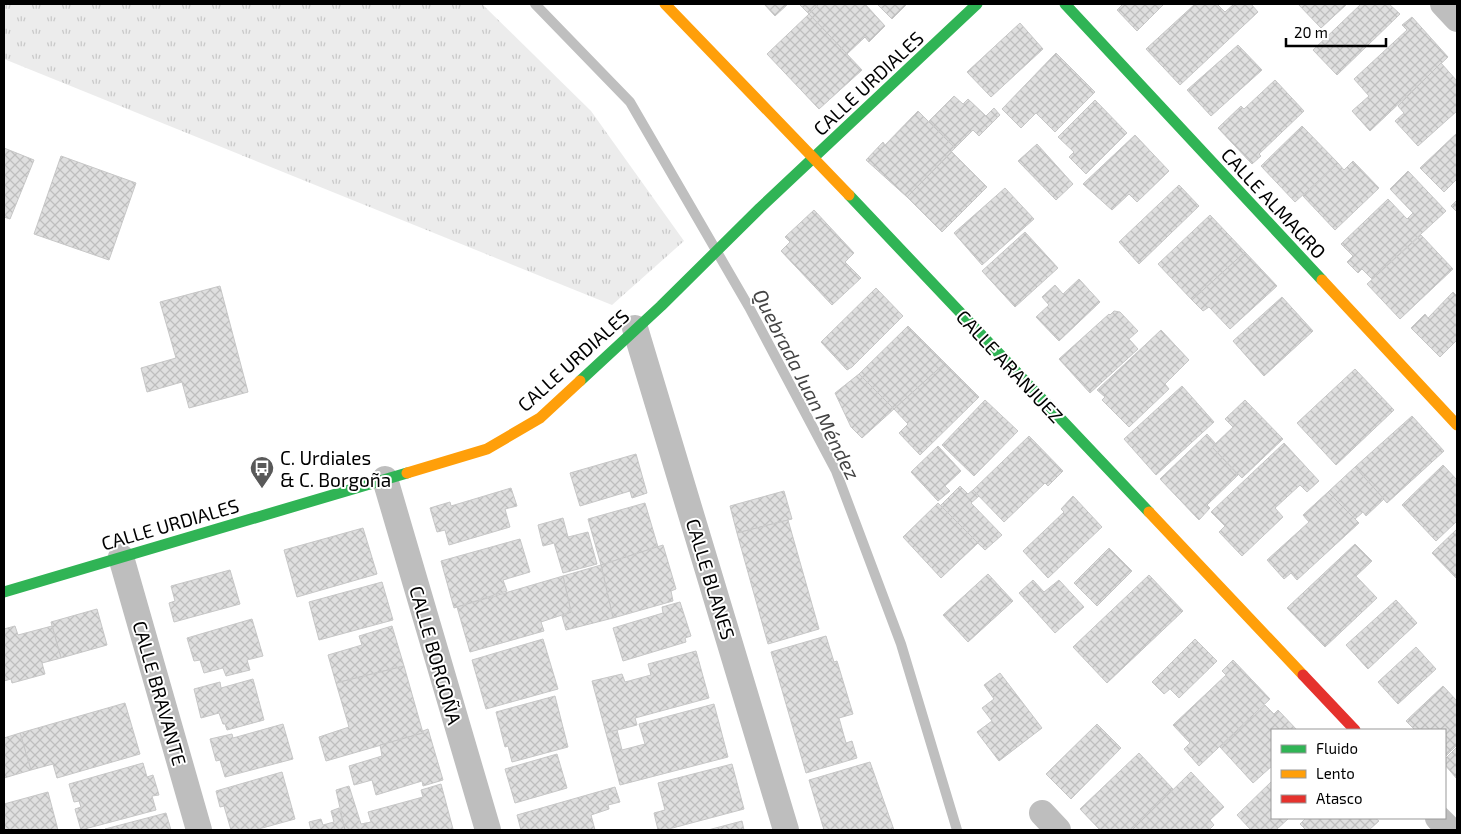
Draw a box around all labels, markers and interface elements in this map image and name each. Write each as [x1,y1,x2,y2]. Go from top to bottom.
scale bar [1286,15,1386,47]
text: 20 m [1294,23,1328,41]
street label: CALLE URDIALES [808,26,928,140]
street label: CALLE ALMAGRO [1217,143,1331,263]
water label: Quebrada Juan Méndez [748,285,866,483]
street label: CALLE URDIALES [513,304,633,416]
street label: CALLE ARANJUEZ [952,305,1068,427]
place label: C. Urdiales & C. Borgoña [280,446,391,491]
bus stop icon: C. Urdiales & C. Borgoña [249,455,275,489]
street label: CALLE URDIALES [99,493,241,555]
street label: CALLE BLANES [682,516,740,642]
street label: CALLE BORGOÑA [405,583,467,727]
street label: CALLE BRAVANTE [128,618,192,768]
legend [1271,729,1446,819]
text: Fluido [1316,739,1358,757]
text: Lento [1316,764,1355,782]
text: Atasco [1316,789,1362,807]

